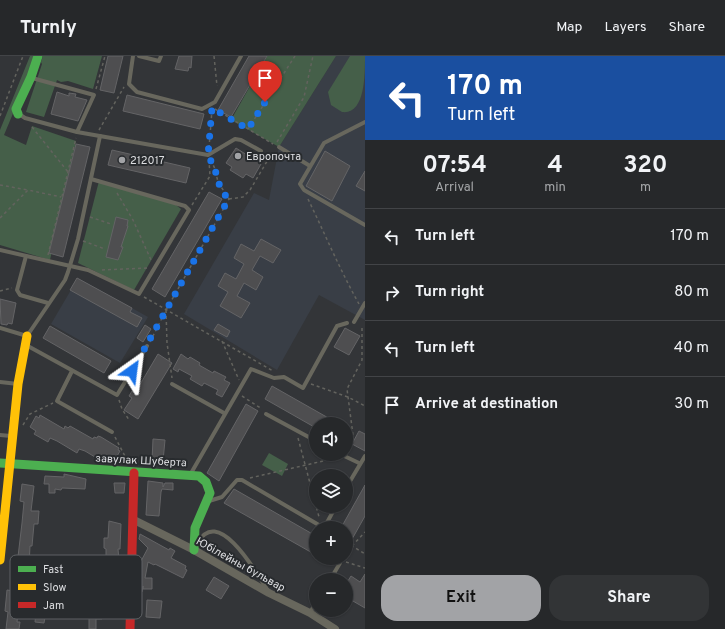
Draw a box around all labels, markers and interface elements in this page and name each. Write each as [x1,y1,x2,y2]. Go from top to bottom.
text: Turnly [20,16,77,40]
text: Map [556,19,582,36]
text: Layers [604,19,646,36]
text: Share [668,19,705,36]
pin [248,61,282,102]
icon: arrive [254,67,276,89]
text: 170 m [447,69,523,105]
icon: left [381,72,433,124]
text: Turn left [447,104,515,127]
place label: Европочта [246,150,301,164]
marker: Европочта [233,151,243,161]
text: 07:54 [422,151,487,181]
text: 4 [547,151,563,181]
text: 320 [623,151,668,181]
place label: 212017 [130,154,165,168]
marker: 212017 [117,155,127,165]
text: Arrival [435,180,474,196]
text: min [544,180,566,196]
text: m [640,180,651,196]
icon: left [381,226,403,248]
text: Turn left [415,227,475,246]
text: 170 m [670,227,709,246]
icon: right [381,282,403,304]
text: Turn right [415,283,484,302]
text: 80 m [674,283,709,302]
icon: left [381,338,403,360]
text: Turn left [415,339,475,358]
text: 40 m [674,339,709,358]
position arrow [111,350,153,392]
icon: arrive [381,394,403,416]
text: Arrive at destination [415,395,558,414]
text: 30 m [674,395,709,414]
map controls [309,417,353,617]
button: sound [309,417,353,461]
street label: завулак Шуберта [95,452,187,470]
button: layers [309,469,353,513]
button: + [309,521,353,565]
street label: Юбілейны бульвар [193,535,288,595]
legend [10,555,142,619]
text: Fast [43,563,63,577]
button: − [309,573,353,617]
button: Exit [381,575,541,621]
button: Share [549,575,709,621]
text: Slow [43,581,66,595]
text: Jam [43,599,64,613]

